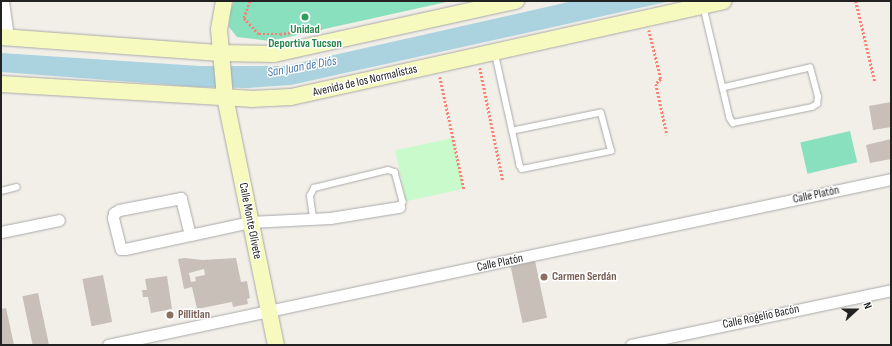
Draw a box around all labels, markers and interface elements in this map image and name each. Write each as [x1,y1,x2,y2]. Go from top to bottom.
marker: Unidad Deportiva Tucson [300,12,310,22]
place label: Unidad Deportiva Tucson [268,23,342,51]
water label: San Juan de Diós [266,53,338,81]
street label: Avenida de los Normalistas [311,62,419,100]
street label: Calle Monte Olivete [236,182,264,260]
street label: Calle Platón [792,183,840,207]
street label: Calle Platón [476,251,524,275]
place label: Carmen Serdán [552,270,617,284]
marker: Carmen Serdán [539,272,549,282]
north arrow [836,290,876,330]
text: N [861,300,875,311]
street label: Calle Rogelio Bacón [721,302,801,332]
place label: Pillitlan [178,308,210,322]
marker: Pillitlan [165,310,175,320]

